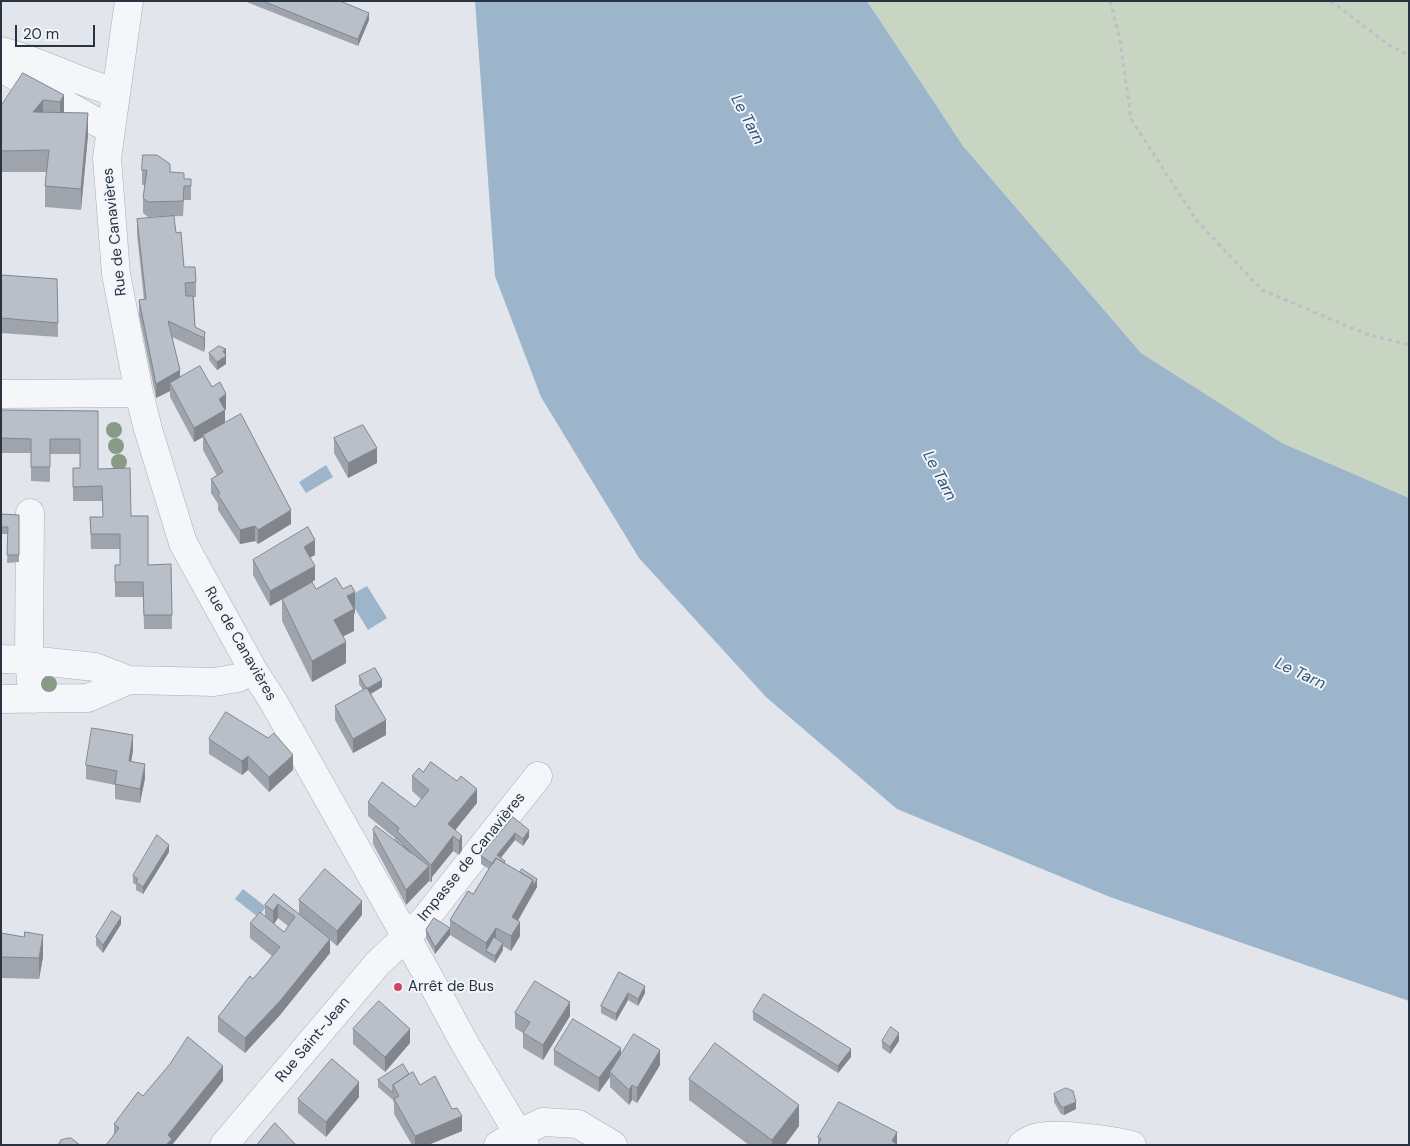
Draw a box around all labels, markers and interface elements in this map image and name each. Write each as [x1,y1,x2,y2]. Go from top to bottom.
scale bar [18,15,98,47]
text: 20 m [23,24,59,44]
water label: Le Tarn [726,92,768,148]
street label: Rue de Canavières [99,167,131,297]
water label: Le Tarn [918,448,960,504]
street label: Rue de Canavières [200,584,280,704]
water label: Le Tarn [1272,654,1328,694]
street label: Impasse de Canavières [414,789,530,925]
place label: Arrêt de Bus [408,978,494,996]
marker: Arrêt de Bus [392,981,404,993]
street label: Rue Saint-Jean [272,994,354,1086]

